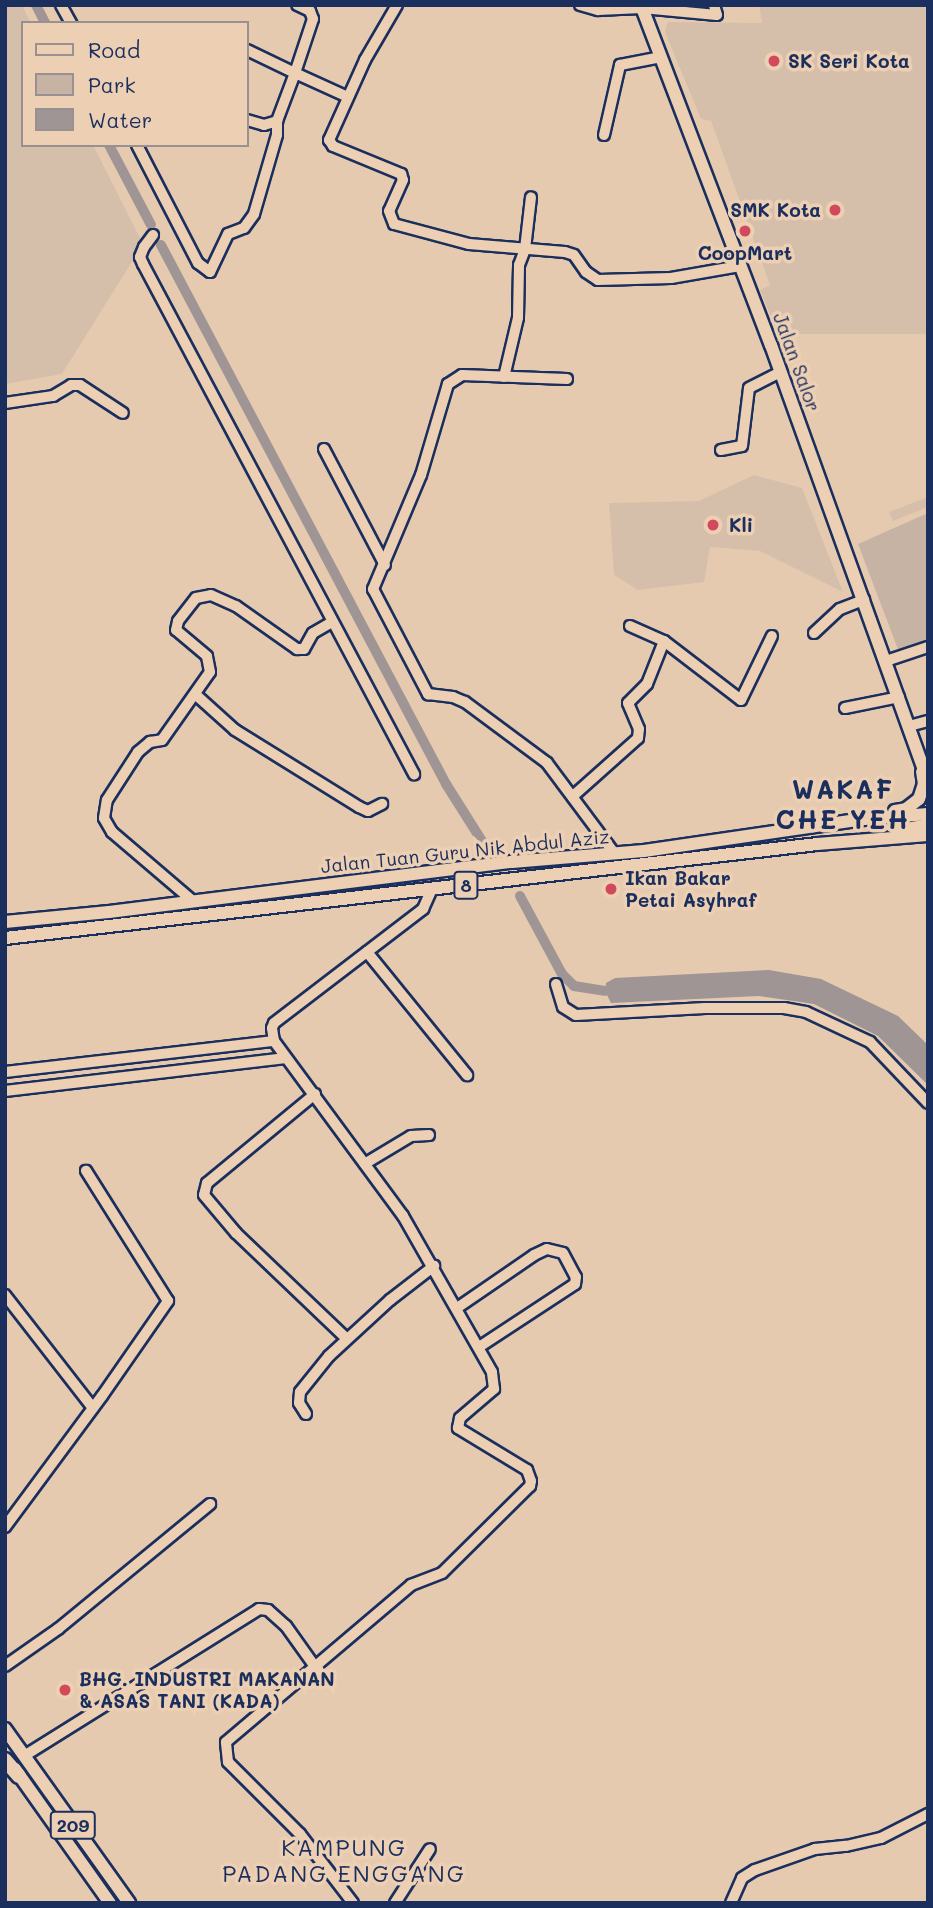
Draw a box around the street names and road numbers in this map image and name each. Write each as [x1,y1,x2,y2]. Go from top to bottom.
street label: Jalan Salor [769,309,825,415]
street label: Jalan Tuan Guru Nik Abdul Aziz [320,825,610,877]
road number: 8 [452,870,480,900]
road number: 209 [48,1811,98,1840]

